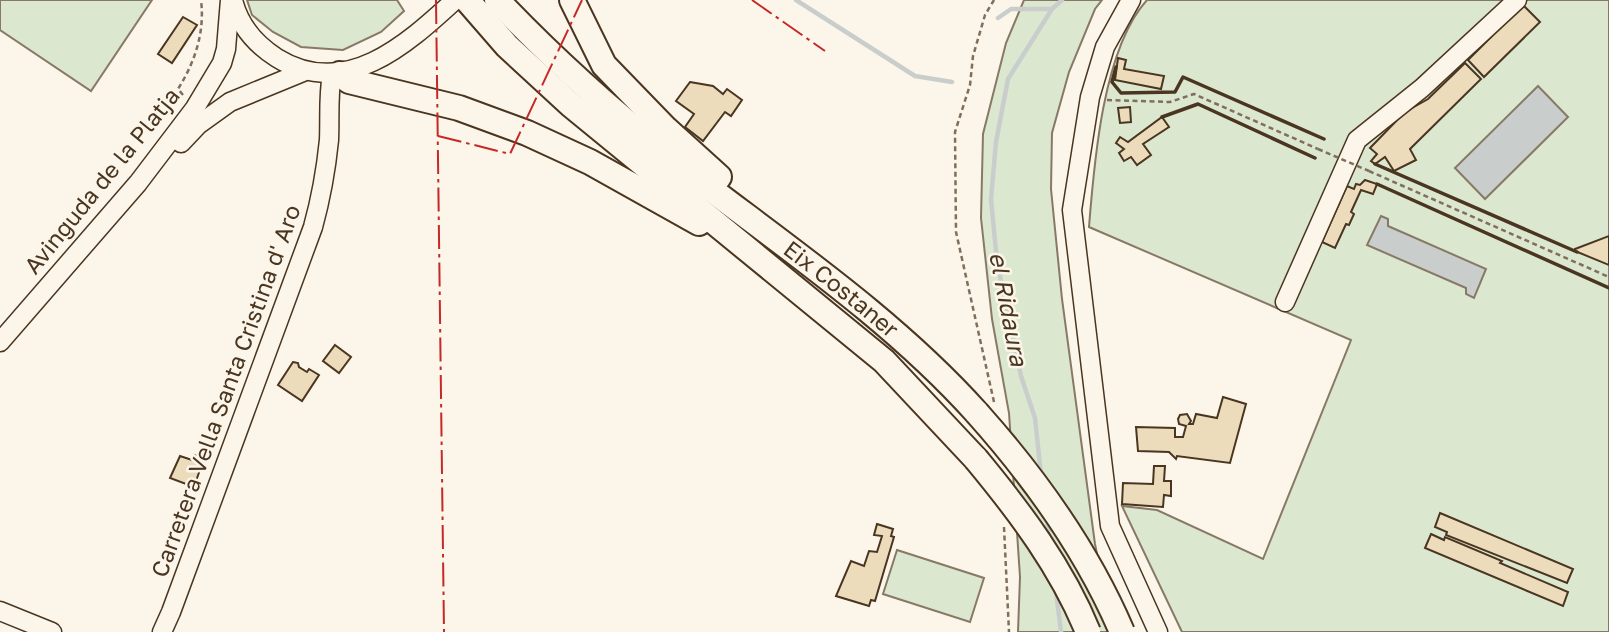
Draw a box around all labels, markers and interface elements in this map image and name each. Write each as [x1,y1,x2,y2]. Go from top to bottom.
street label: Avinguda de la Platja [18,82,185,279]
street label: Carretera Vella Santa Cristina d' Aro [144,201,306,581]
street label: Eix Costaner [779,234,905,343]
water label: el Ridaura [984,249,1035,370]

